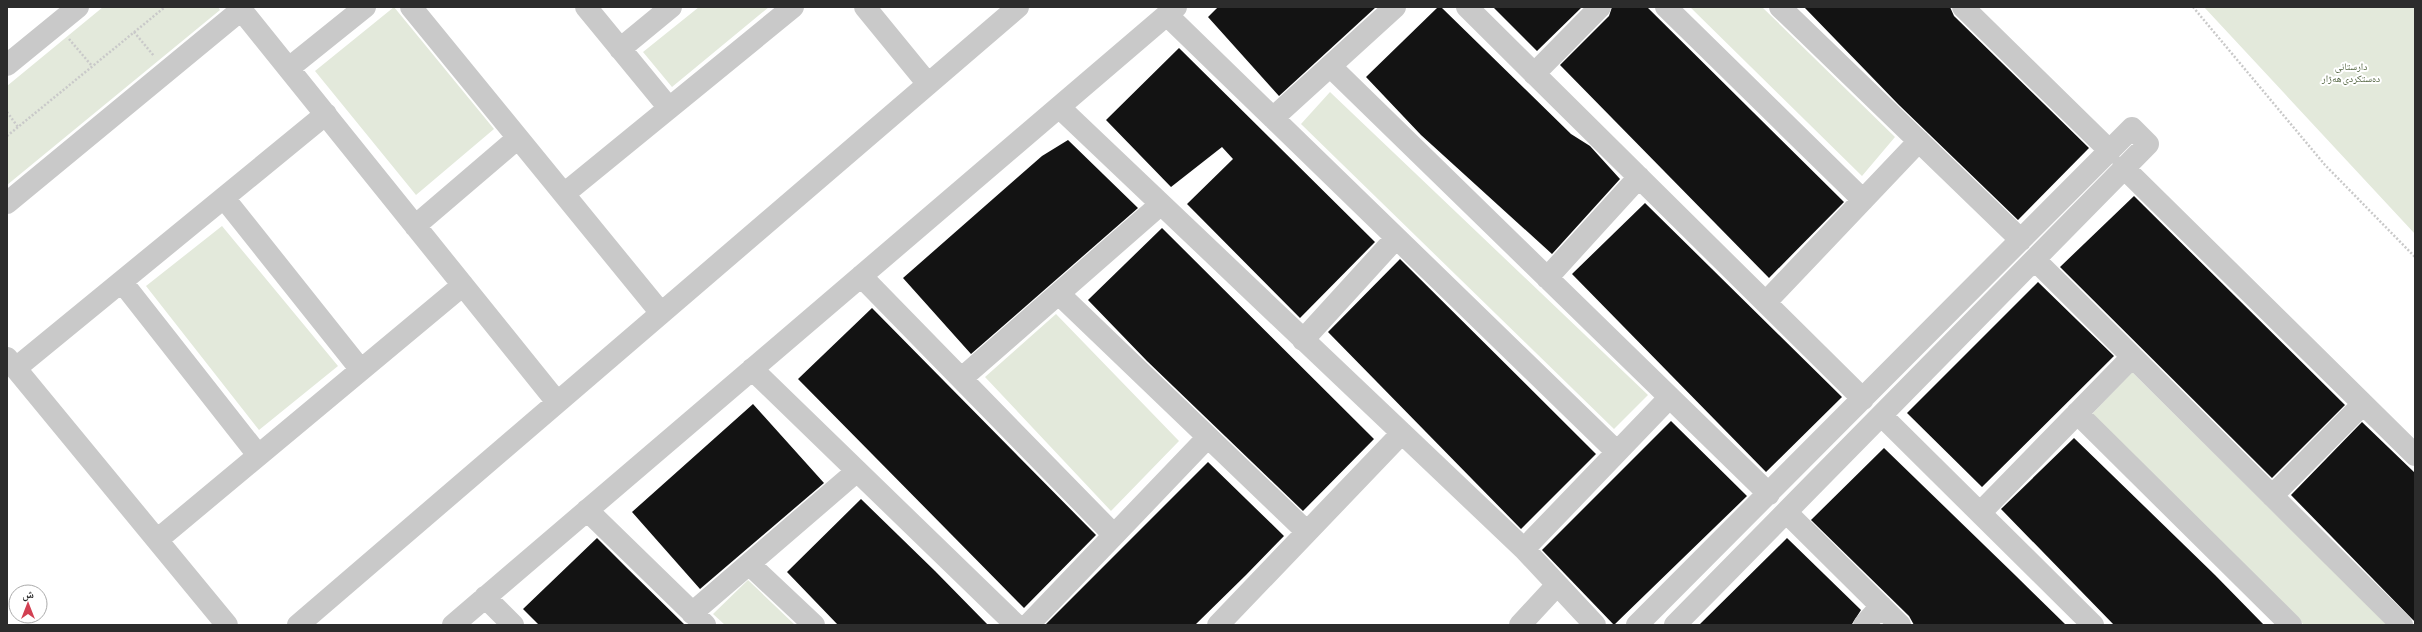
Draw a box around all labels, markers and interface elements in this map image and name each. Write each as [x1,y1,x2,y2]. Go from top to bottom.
park label: دارستانی دەستکردی هەژار [2321,61,2380,85]
north arrow [8,584,48,624]
text: ش [22,588,34,602]

